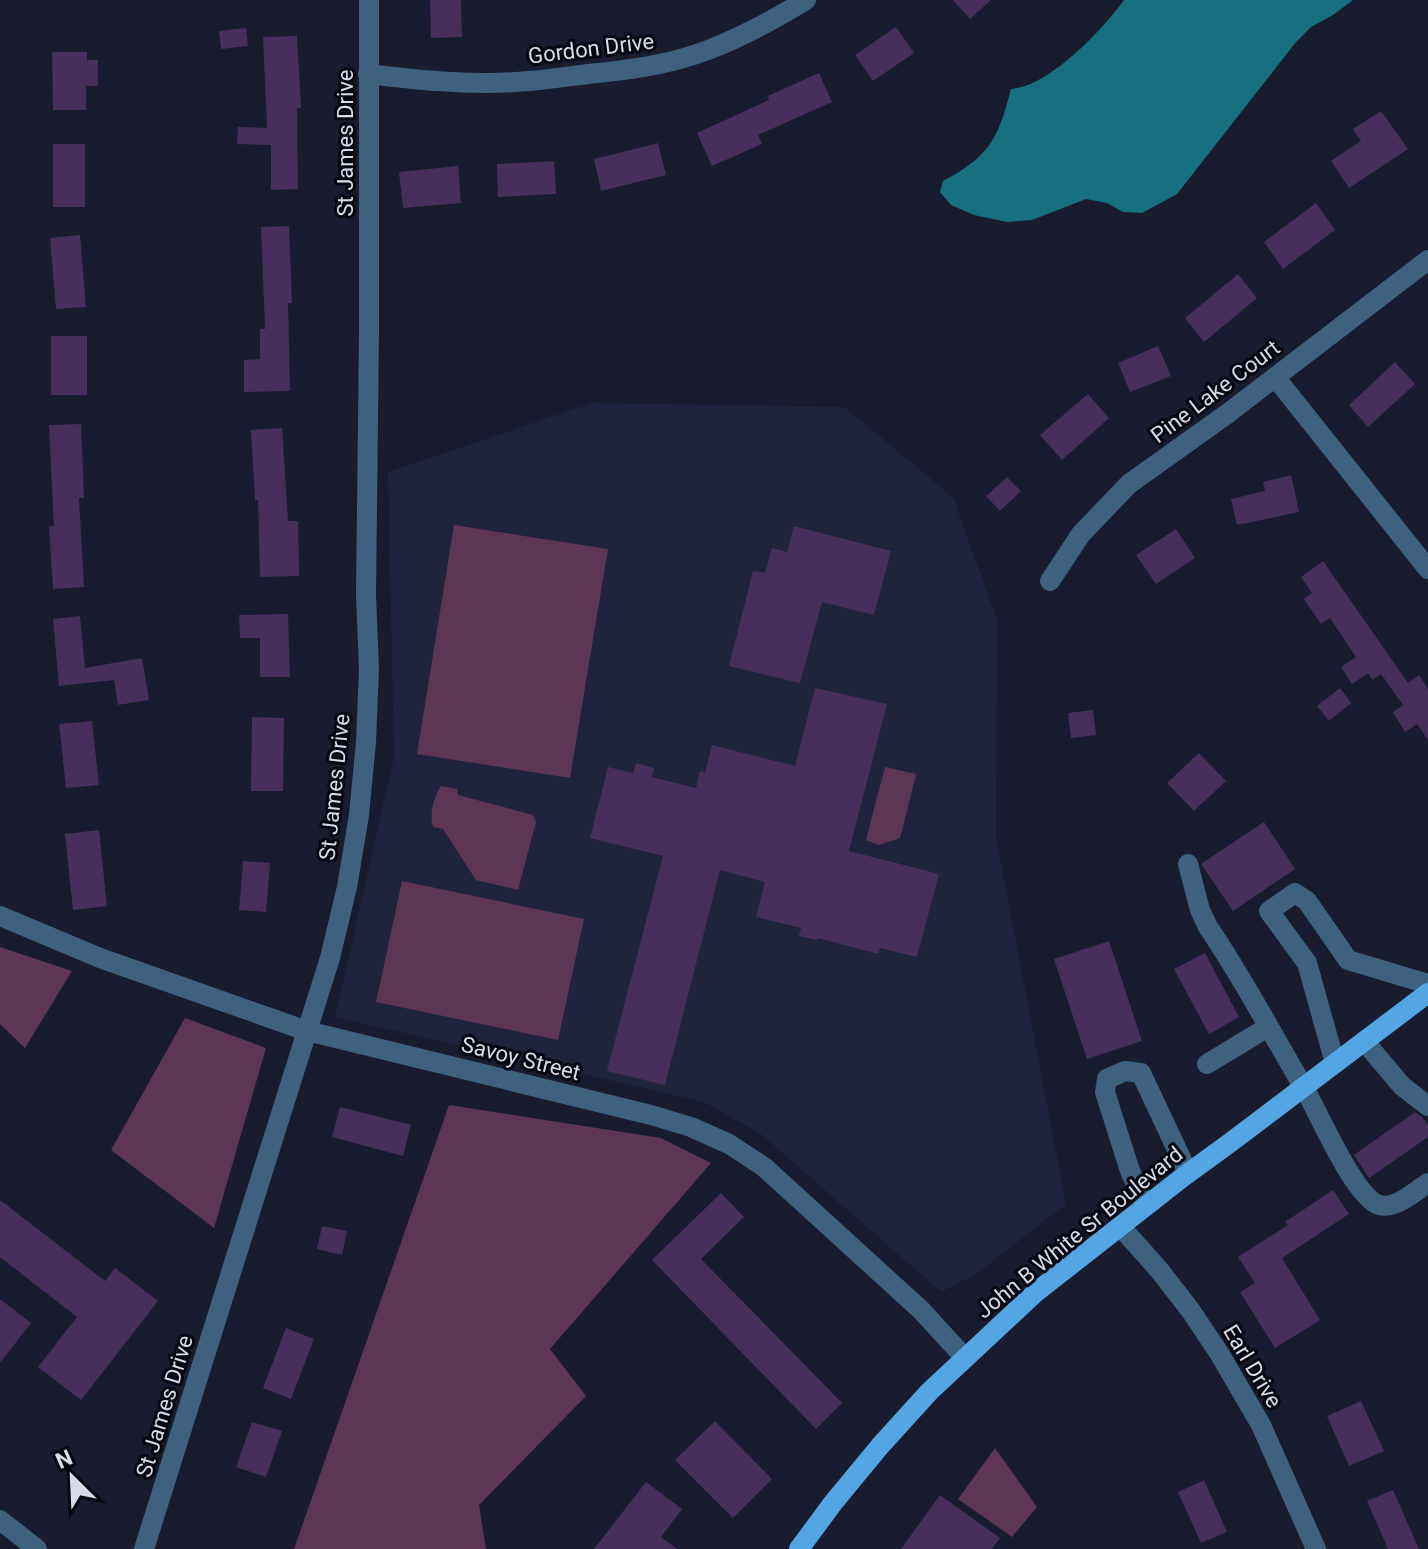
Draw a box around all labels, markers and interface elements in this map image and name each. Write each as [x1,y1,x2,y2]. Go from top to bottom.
street label: Gordon Drive [527,28,656,69]
street label: St James Drive [333,69,358,217]
street label: Pine Lake Court [1146,335,1285,448]
street label: St James Drive [314,713,355,861]
street label: Savoy Street [459,1032,583,1085]
street label: John B White Sr Boulevard [971,1141,1188,1323]
street label: Earl Drive [1218,1320,1287,1412]
street label: St James Drive [131,1332,198,1480]
north arrow [32,1437,112,1517]
text: N [52,1445,76,1474]

